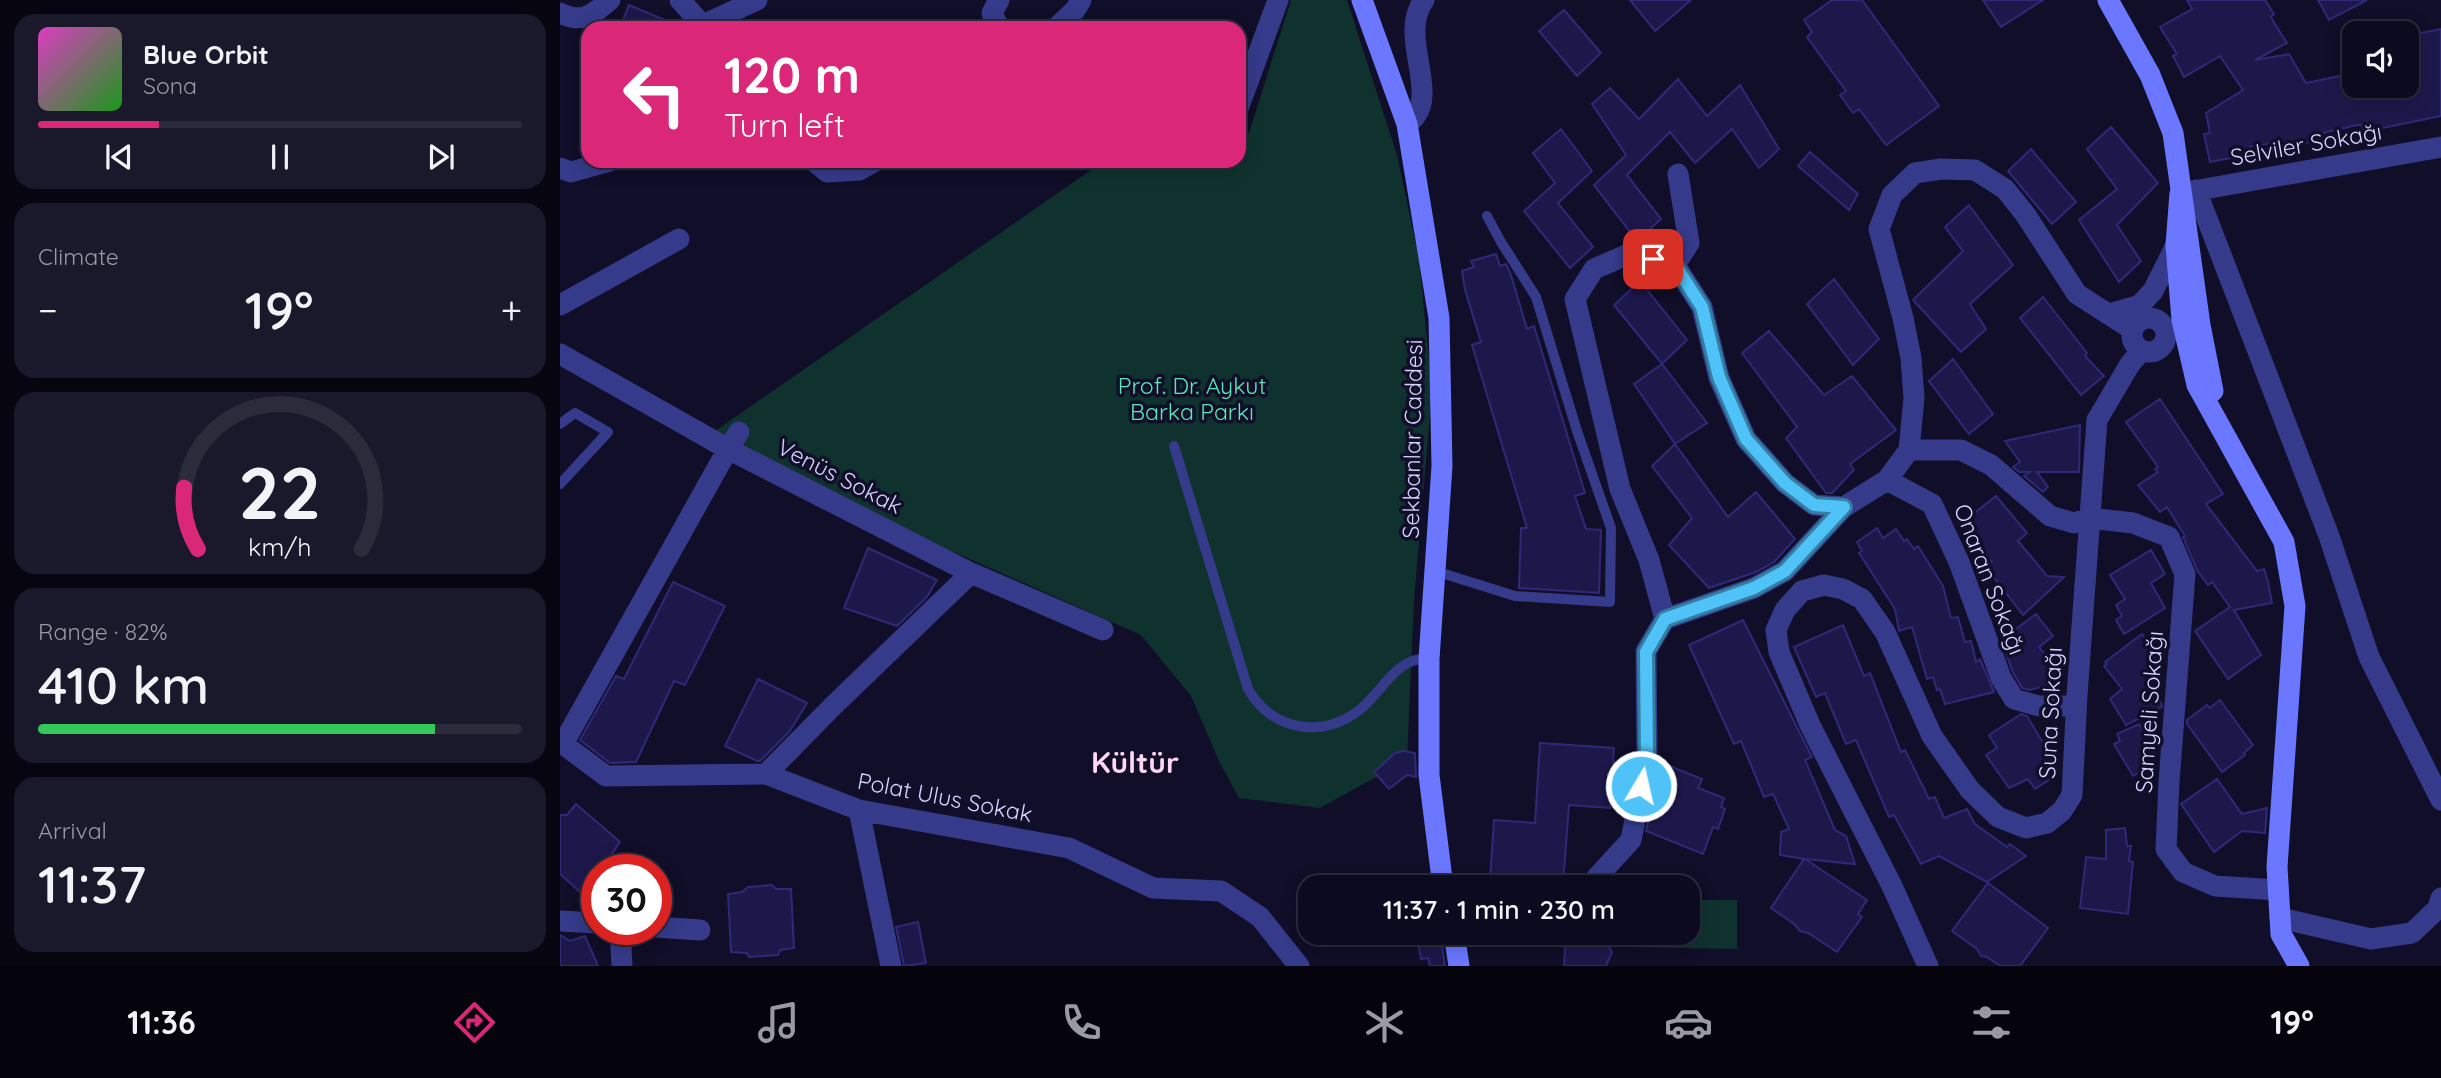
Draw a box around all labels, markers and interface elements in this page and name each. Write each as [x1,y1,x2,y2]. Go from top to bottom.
map controls [2342,21,2419,98]
button: sound [2342,21,2419,98]
text: Blue Orbit [143,38,269,71]
text: 120 m [724,44,860,105]
icon: left [609,49,700,140]
text: Sona [143,71,197,100]
text: Turn left [724,105,845,145]
street label: Selviler Sokağı [2228,116,2384,172]
icon: previous [100,138,138,176]
icon: pause [261,138,299,176]
icon: next [422,138,460,176]
pin [1623,229,1683,289]
icon: arrive [1634,240,1672,278]
text: Climate [38,242,119,271]
text: 19° [245,277,314,342]
text: − [38,286,58,334]
text: + [501,286,522,334]
street label: Sekbanlar Caddesi [1396,339,1428,539]
park label: Prof. Dr. Aykut Barka Parkı [1118,371,1266,426]
street label: Venüs Sokak [773,432,907,520]
text: 22 [239,446,321,537]
street label: Onaran Sokağı [1948,499,2032,659]
text: km/h [248,531,312,562]
text: Range · 82% [38,617,168,646]
street label: Samyeli Sokağı [2129,630,2169,794]
street label: Suna Sokağı [2032,646,2068,780]
text: 410 km [38,652,209,717]
district label: Kültür [1091,743,1179,781]
position arrow [1604,749,1678,823]
street label: Polat Ulus Sokak [855,766,1035,828]
text: Arrival [38,816,107,845]
text: 11:37 [38,851,146,916]
speed limit sign: 30 [581,854,672,945]
text: 11:37 · 1 min · 230 m [1383,893,1615,926]
icon: directions [450,998,499,1047]
icon: music [754,998,803,1047]
icon: phone [1057,998,1106,1047]
icon: climate [1360,998,1409,1047]
icon: car [1664,998,1713,1047]
icon: filters [1967,998,2016,1047]
text: 11:36 [127,1002,196,1042]
text: 19° [2271,1002,2314,1042]

